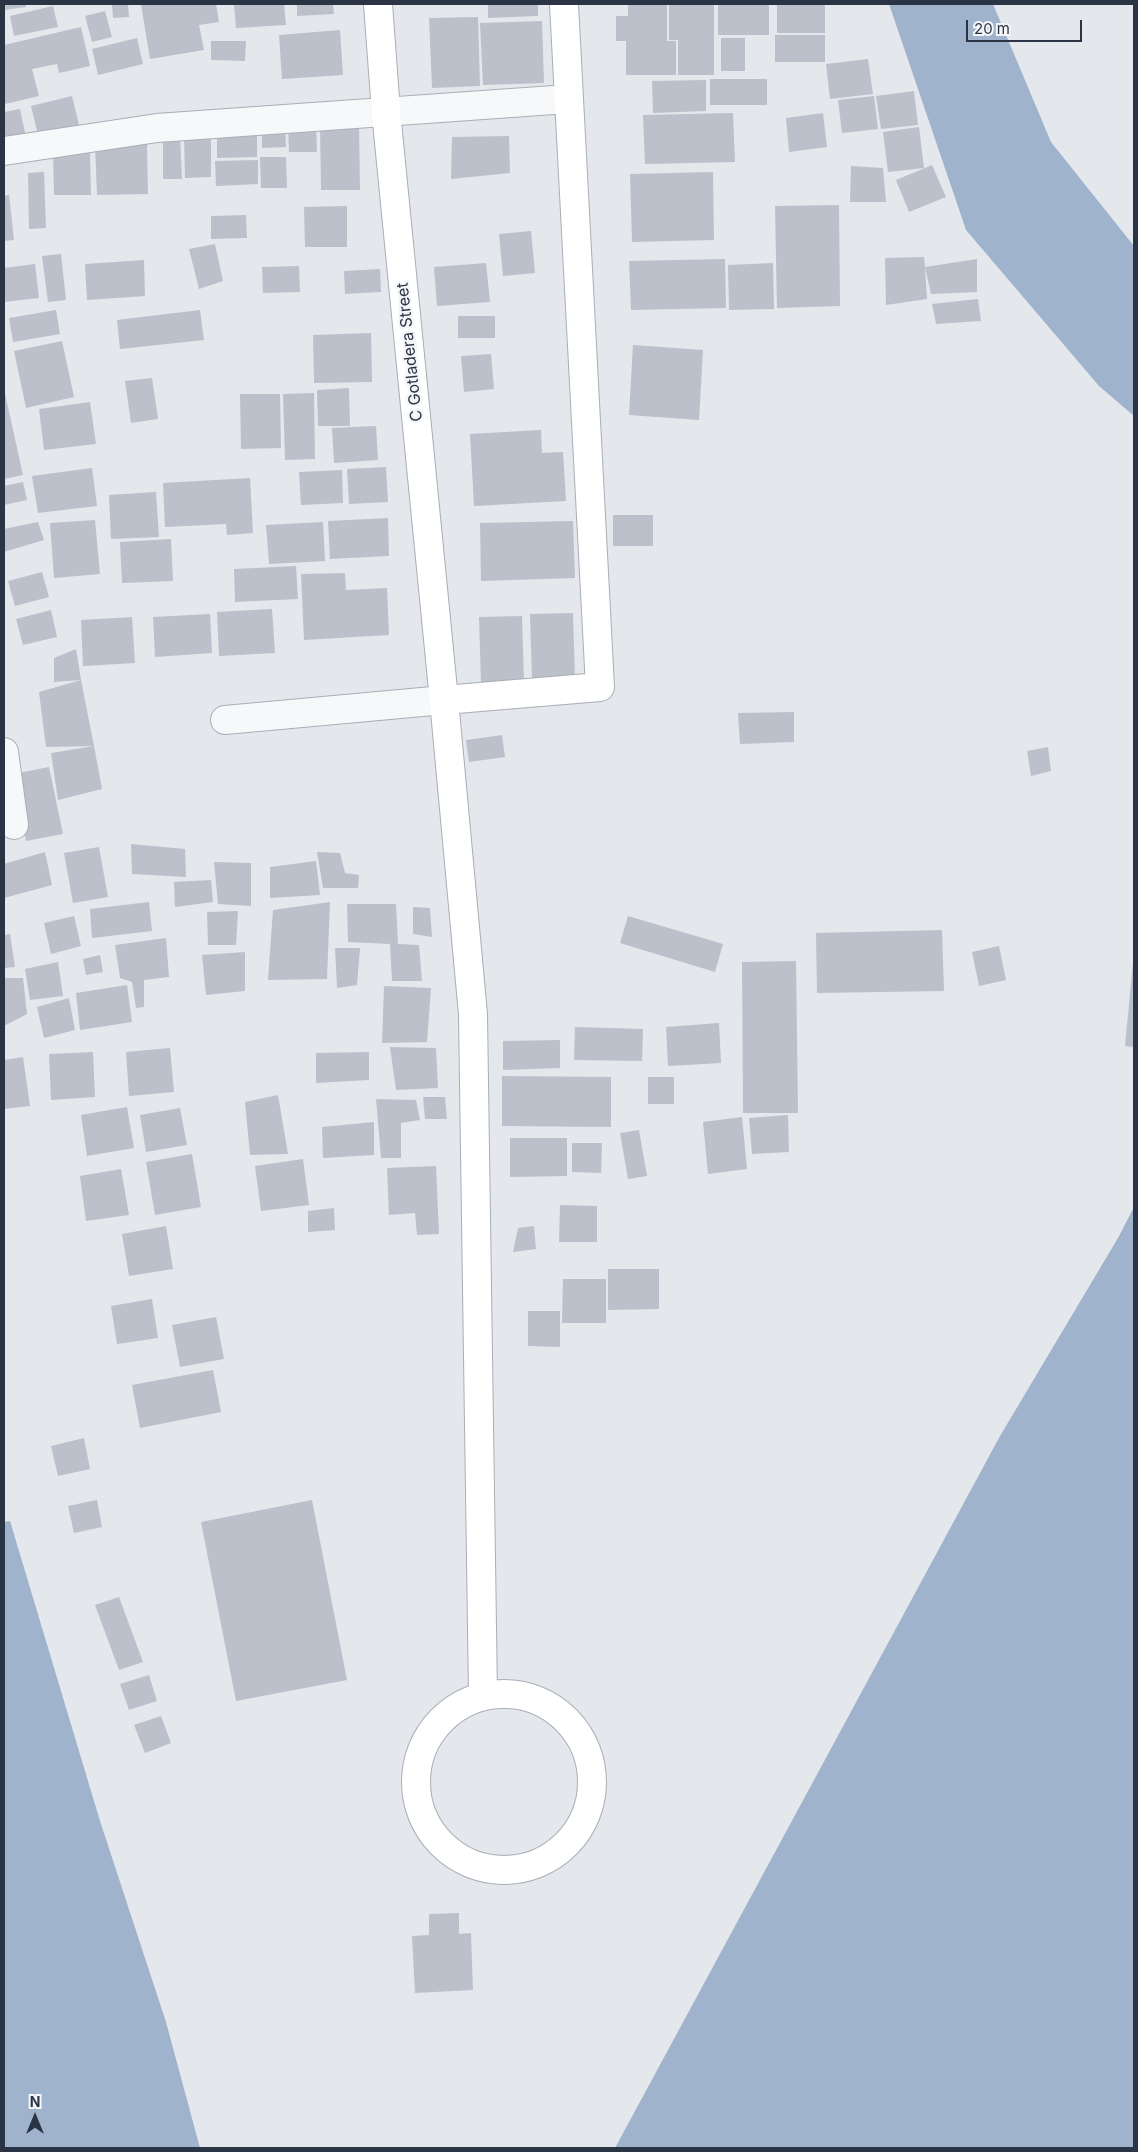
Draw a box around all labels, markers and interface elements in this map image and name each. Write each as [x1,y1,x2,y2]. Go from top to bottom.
scale bar [968,10,1084,42]
text: 20 m [974,19,1010,38]
street label: C Gotladera Street [393,282,427,422]
north arrow [10,2092,60,2142]
text: N [30,2093,40,2110]

